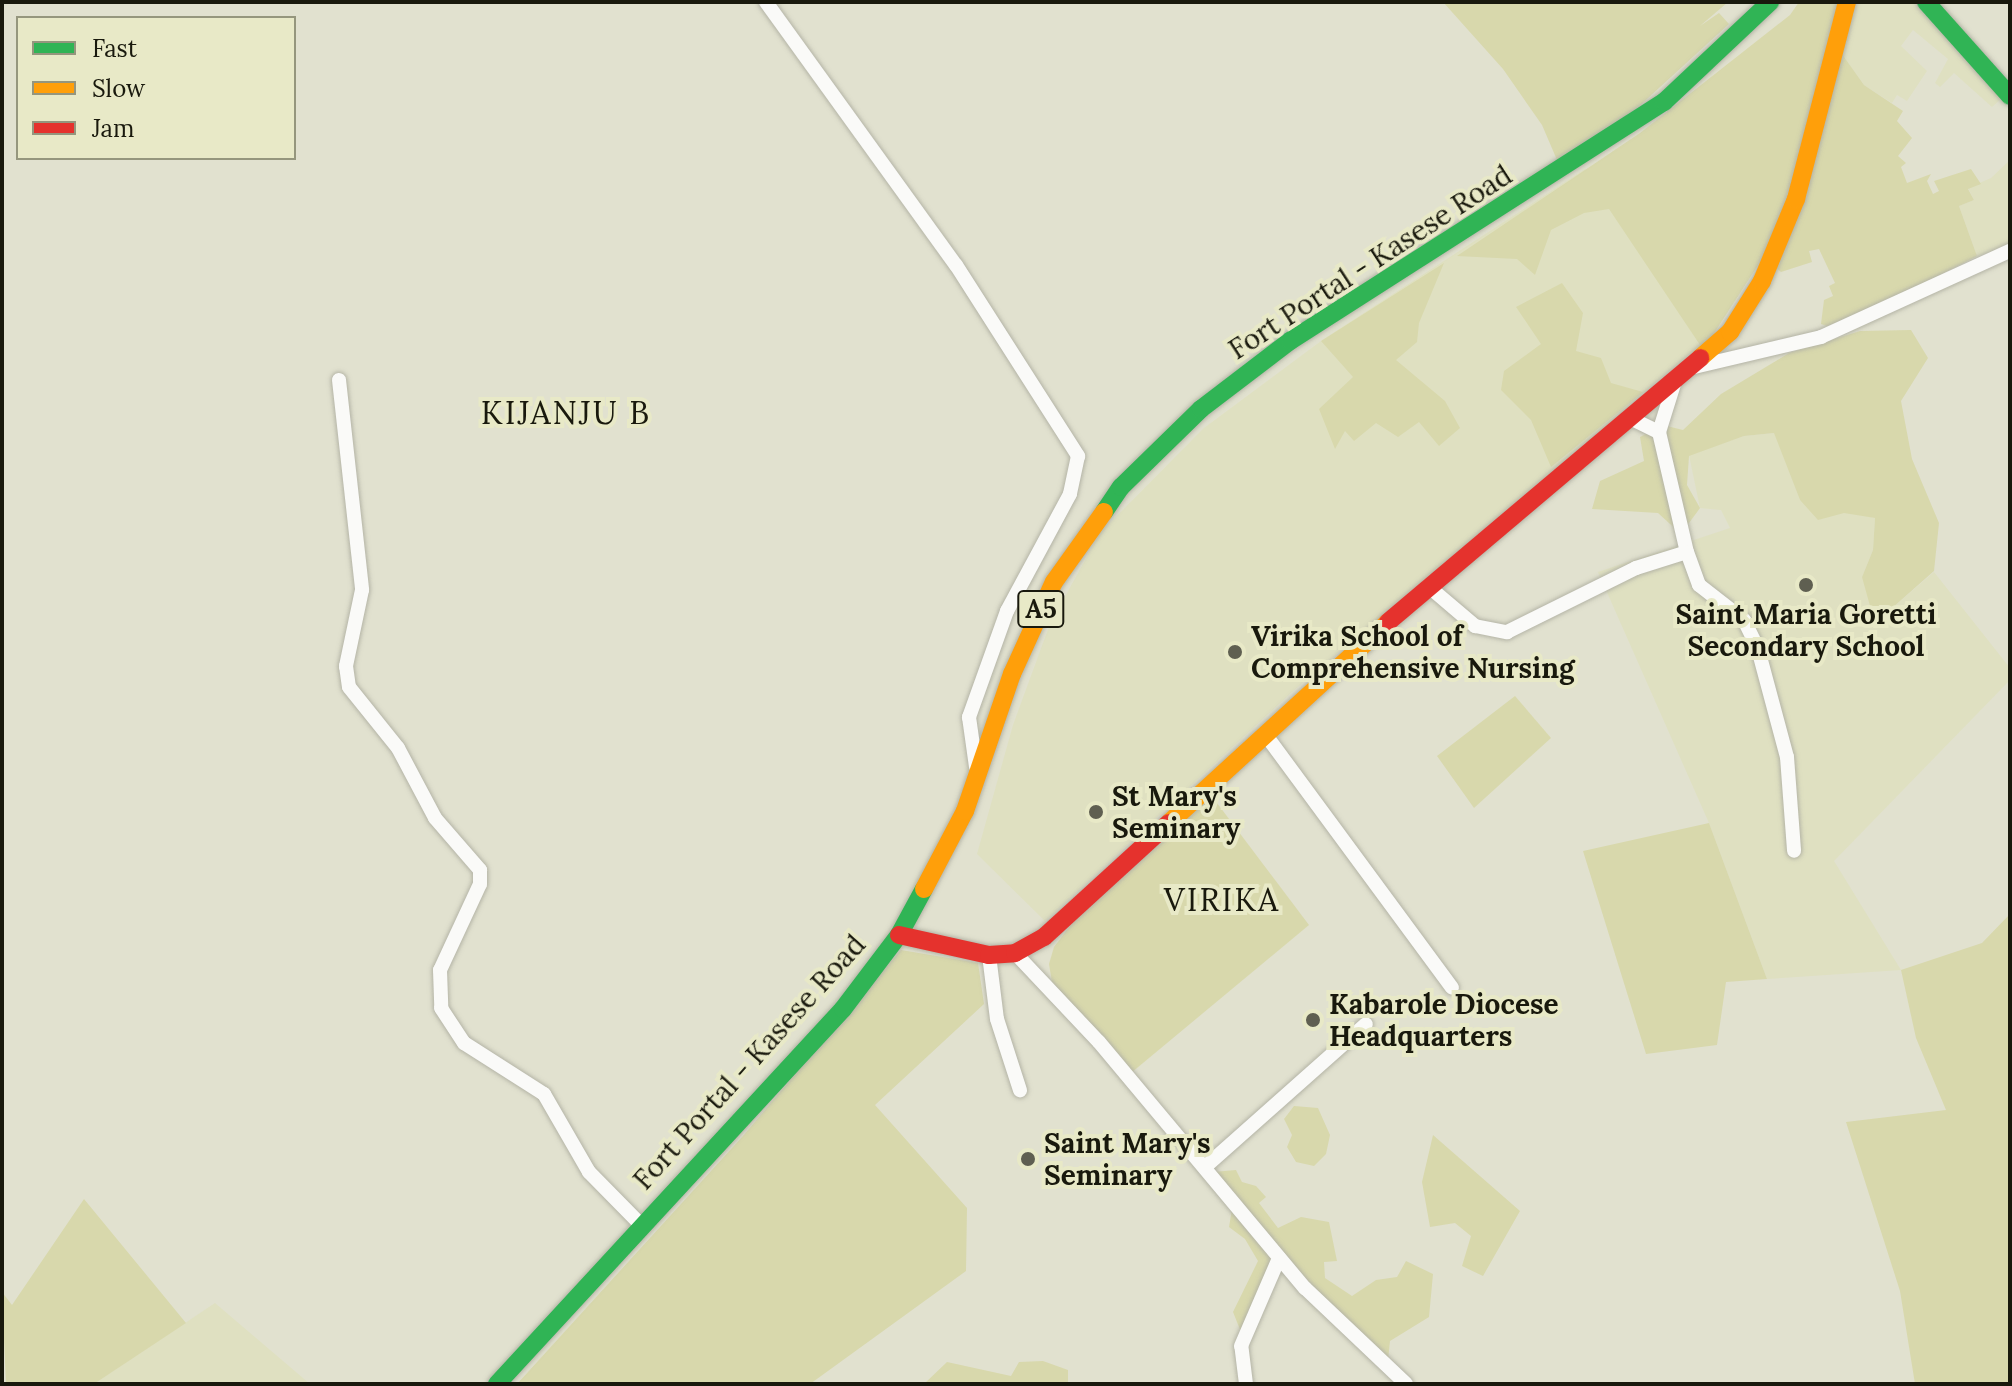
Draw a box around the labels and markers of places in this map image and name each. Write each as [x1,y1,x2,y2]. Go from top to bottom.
marker: Saint Maria Goretti Secondary School [1797,576,1815,594]
place label: Saint Maria Goretti Secondary School [1675,597,1937,663]
place label: Virika School of Comprehensive Nursing [1251,619,1575,685]
marker: Virika School of Comprehensive Nursing [1226,643,1244,661]
place label: St Mary's Seminary [1112,779,1240,845]
marker: St Mary's Seminary [1087,803,1105,821]
place label: Kabarole Diocese Headquarters [1329,987,1559,1053]
marker: Kabarole Diocese Headquarters [1304,1011,1322,1029]
place label: Saint Mary's Seminary [1044,1126,1211,1192]
marker: Saint Mary's Seminary [1019,1150,1037,1168]

